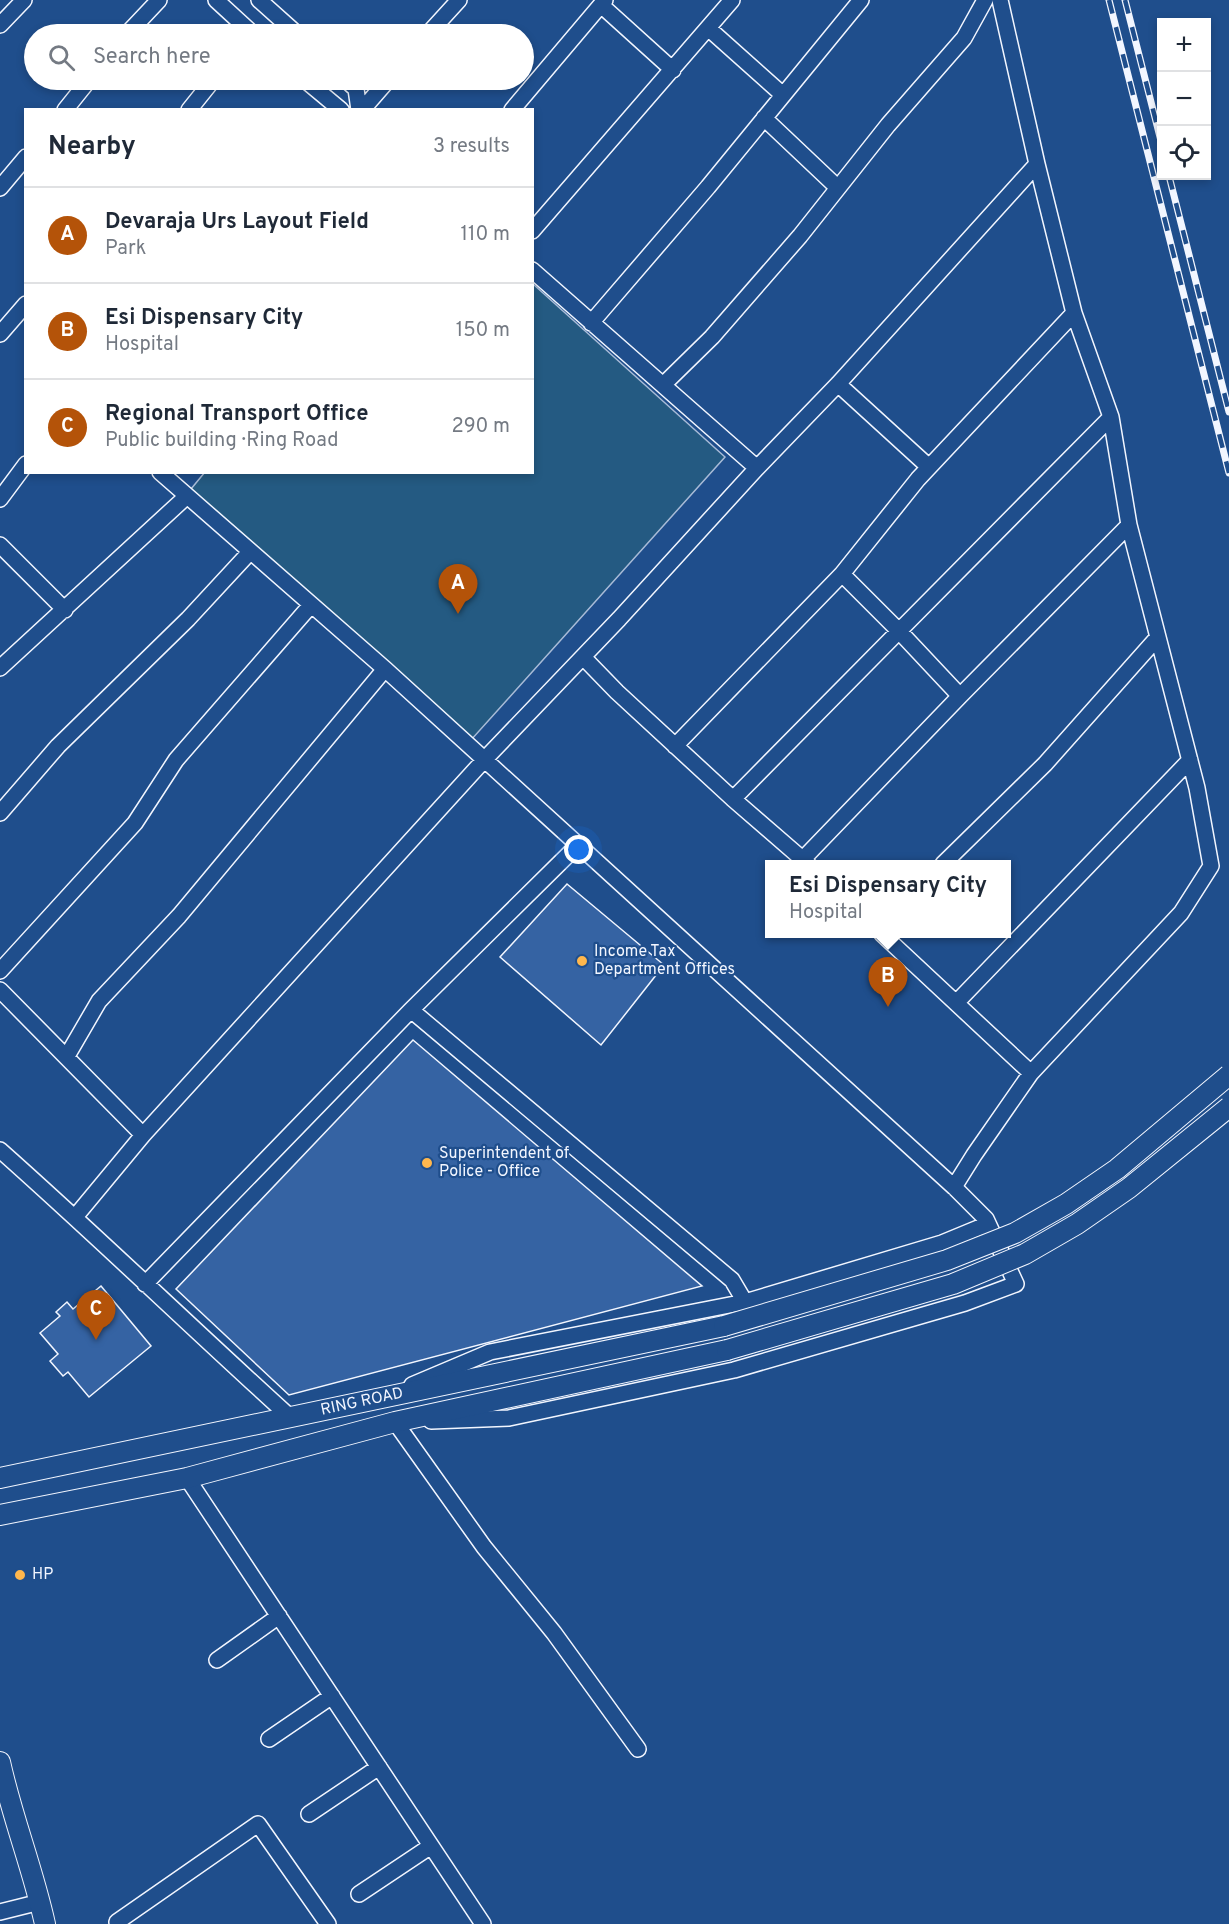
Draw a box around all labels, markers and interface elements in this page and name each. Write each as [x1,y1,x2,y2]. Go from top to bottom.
map controls [1157,18,1211,180]
button: + [1157,18,1211,72]
search box [24,24,534,90]
icon: search [45,41,78,74]
text: Search here [93,44,211,71]
button: − [1157,72,1211,126]
button: locate [1157,126,1211,180]
text: Nearby [48,131,136,164]
text: 3 results [433,134,510,160]
text: Devaraja Urs Layout Field [105,209,369,236]
text: A [60,222,75,248]
text: 110 m [461,222,510,248]
text: Park [105,236,146,262]
text: Esi Dispensary City [105,305,303,332]
text: B [61,318,74,344]
text: 150 m [456,318,510,344]
text: Hospital [105,332,179,358]
text: Regional Transport Office [105,401,369,428]
text: C [61,414,74,440]
text: 290 m [452,414,510,440]
text: Public building · Ring Road [105,428,338,454]
pin: A [438,564,478,614]
your location [564,835,593,864]
popup [765,860,1011,938]
text: Esi Dispensary City [789,873,987,900]
text: Hospital [789,900,863,926]
place label: Income Tax Department Offices [594,942,735,980]
marker: Income Tax Department Offices [575,954,589,968]
pin: B [868,958,908,1007]
place label: Superintendent of Police - Office [439,1144,570,1182]
marker: Superintendent of Police - Office [420,1156,434,1170]
pin: C [76,1290,116,1340]
street label: RING ROAD [319,1383,405,1421]
place label: HP [32,1565,53,1585]
marker: HP [13,1568,27,1582]

